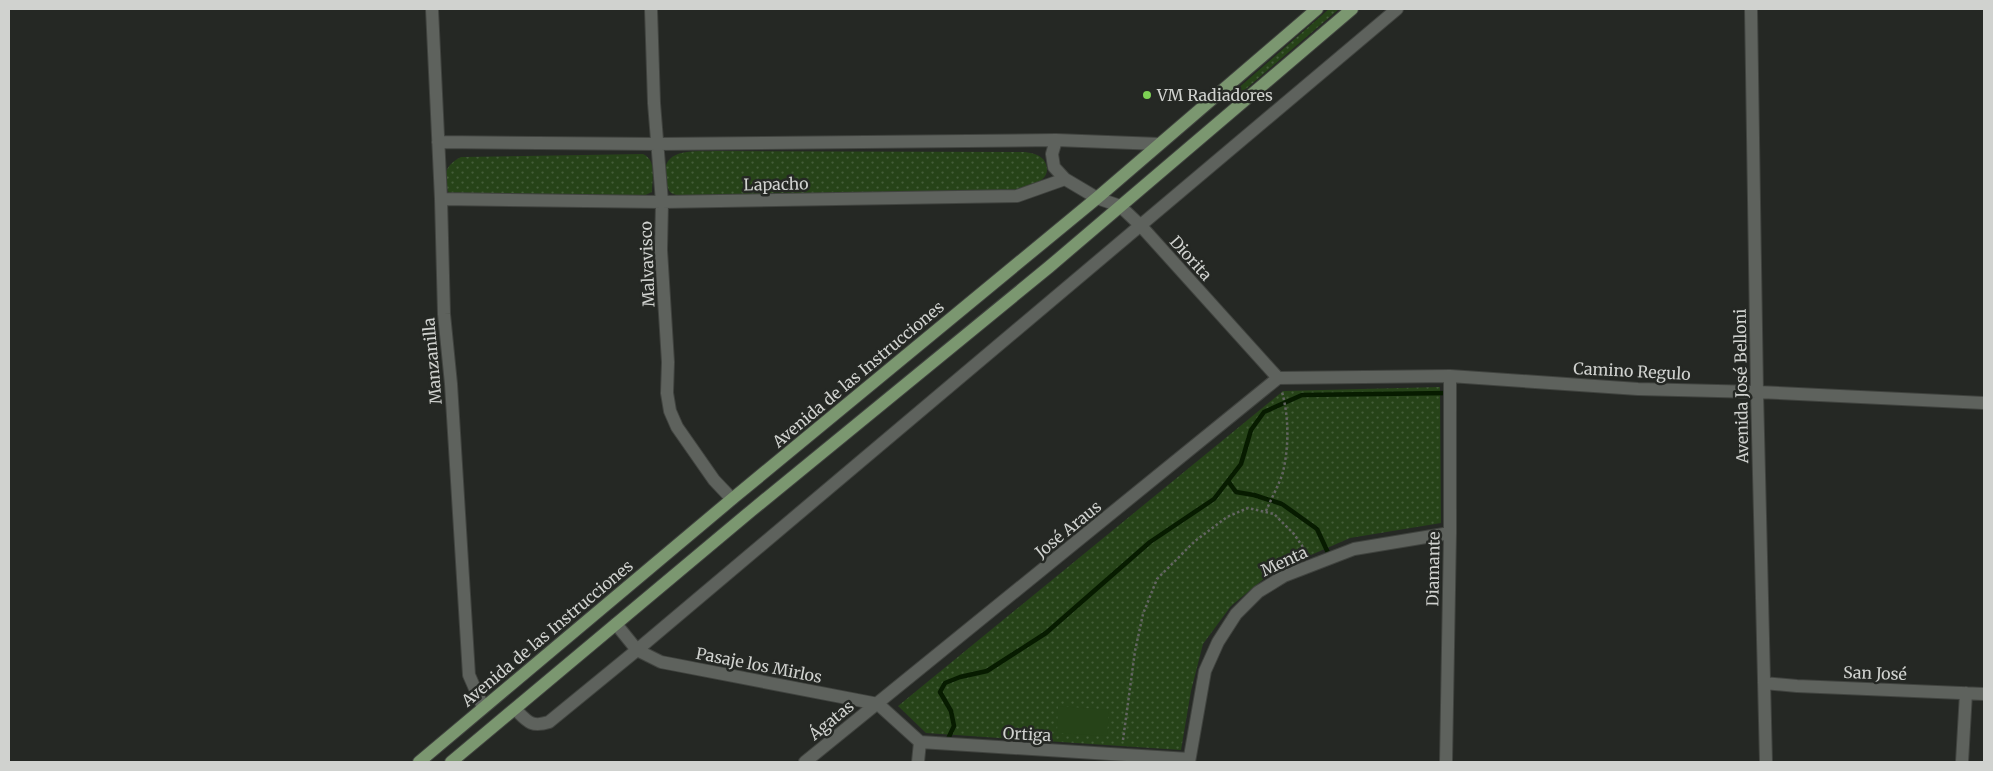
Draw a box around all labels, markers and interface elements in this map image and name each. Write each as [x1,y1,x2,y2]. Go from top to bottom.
place label: VM Radiadores [1156,85,1273,105]
marker: VM Radiadores [1141,89,1153,101]
street label: Lapacho [743,173,809,195]
street label: Malvavisco [636,221,658,307]
street label: Diorita [1166,231,1217,285]
street label: Avenida de las Instrucciones [767,296,948,452]
street label: Avenida José Belloni [1730,308,1752,465]
street label: Manzanilla [418,316,446,405]
street label: Camino Regulo [1573,358,1691,384]
street label: José Araus [1030,496,1105,562]
street label: Diamante [1422,531,1444,607]
street label: Menta [1257,541,1311,580]
street label: Avenida de las Instrucciones [456,555,637,711]
street label: Pasaje los Mirlos [694,643,824,687]
street label: San José [1843,662,1907,684]
street label: Ágatas [804,696,858,745]
street label: Ortiga [1002,723,1052,745]

